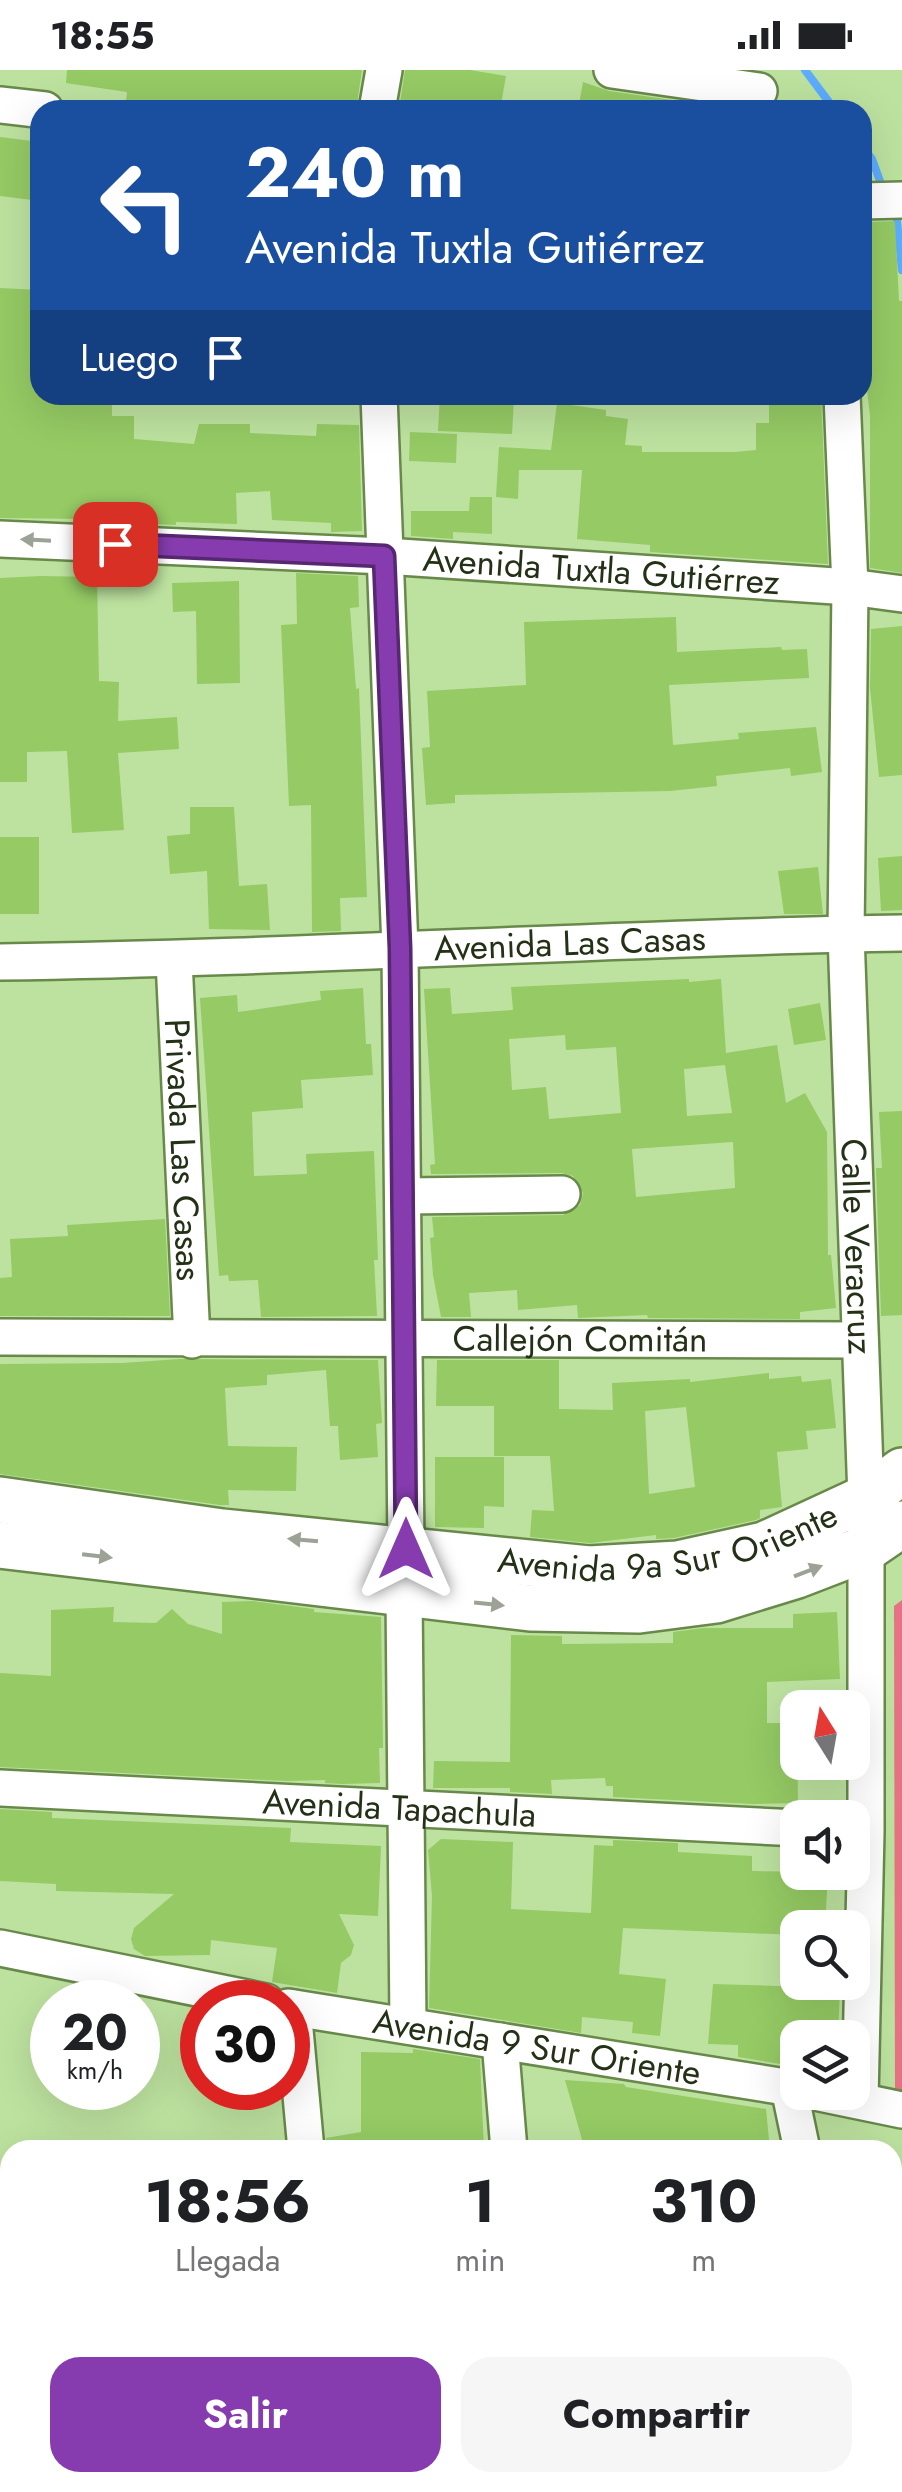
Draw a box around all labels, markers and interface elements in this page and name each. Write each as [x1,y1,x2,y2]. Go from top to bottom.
text: 18:55 [50,8,154,63]
text: 240 m [245,122,465,223]
icon: left [80,140,210,270]
text: Avenida Tuxtla Gutiérrez [245,215,705,280]
text: Luego [80,330,178,385]
icon: arrive [198,330,253,385]
pin [73,502,158,587]
icon: arrive [88,517,143,572]
one-way arrow [20,532,52,548]
street label: Avenida Tuxtla Gutiérrez [421,534,781,607]
street label: Avenida Las Casas [433,913,707,974]
street label: Privada Las Casas [152,1018,214,1282]
street label: Calle Veracruz [828,1138,886,1355]
street label: Callejón Comitán [452,1314,708,1364]
street label: Avenida 9a Sur Oriente [495,1490,846,1595]
position arrow [354,1497,458,1601]
one-way arrow [286,1531,318,1547]
one-way arrow [81,1549,113,1565]
one-way arrow [794,1563,824,1578]
one-way arrow [474,1596,505,1612]
north arrow [780,1690,870,1780]
map controls [780,1690,870,2110]
street label: Avenida Tapachula [261,1776,538,1840]
button: sound [780,1800,870,1890]
button: search [780,1910,870,2000]
speed limit sign: 30 [180,1980,310,2110]
text: 20 [62,1996,128,2069]
street label: Avenida 9 Sur Oriente [369,1996,704,2098]
button: layers [780,2020,870,2110]
text: km/h [67,2052,123,2088]
text: 18:56 [145,2158,311,2245]
text: 1 [465,2158,496,2245]
text: 310 [650,2158,757,2245]
text: Llegada [175,2237,280,2283]
text: min [455,2237,505,2283]
text: m [691,2237,716,2283]
button: Salir [50,2357,441,2472]
button: Compartir [461,2357,852,2472]

